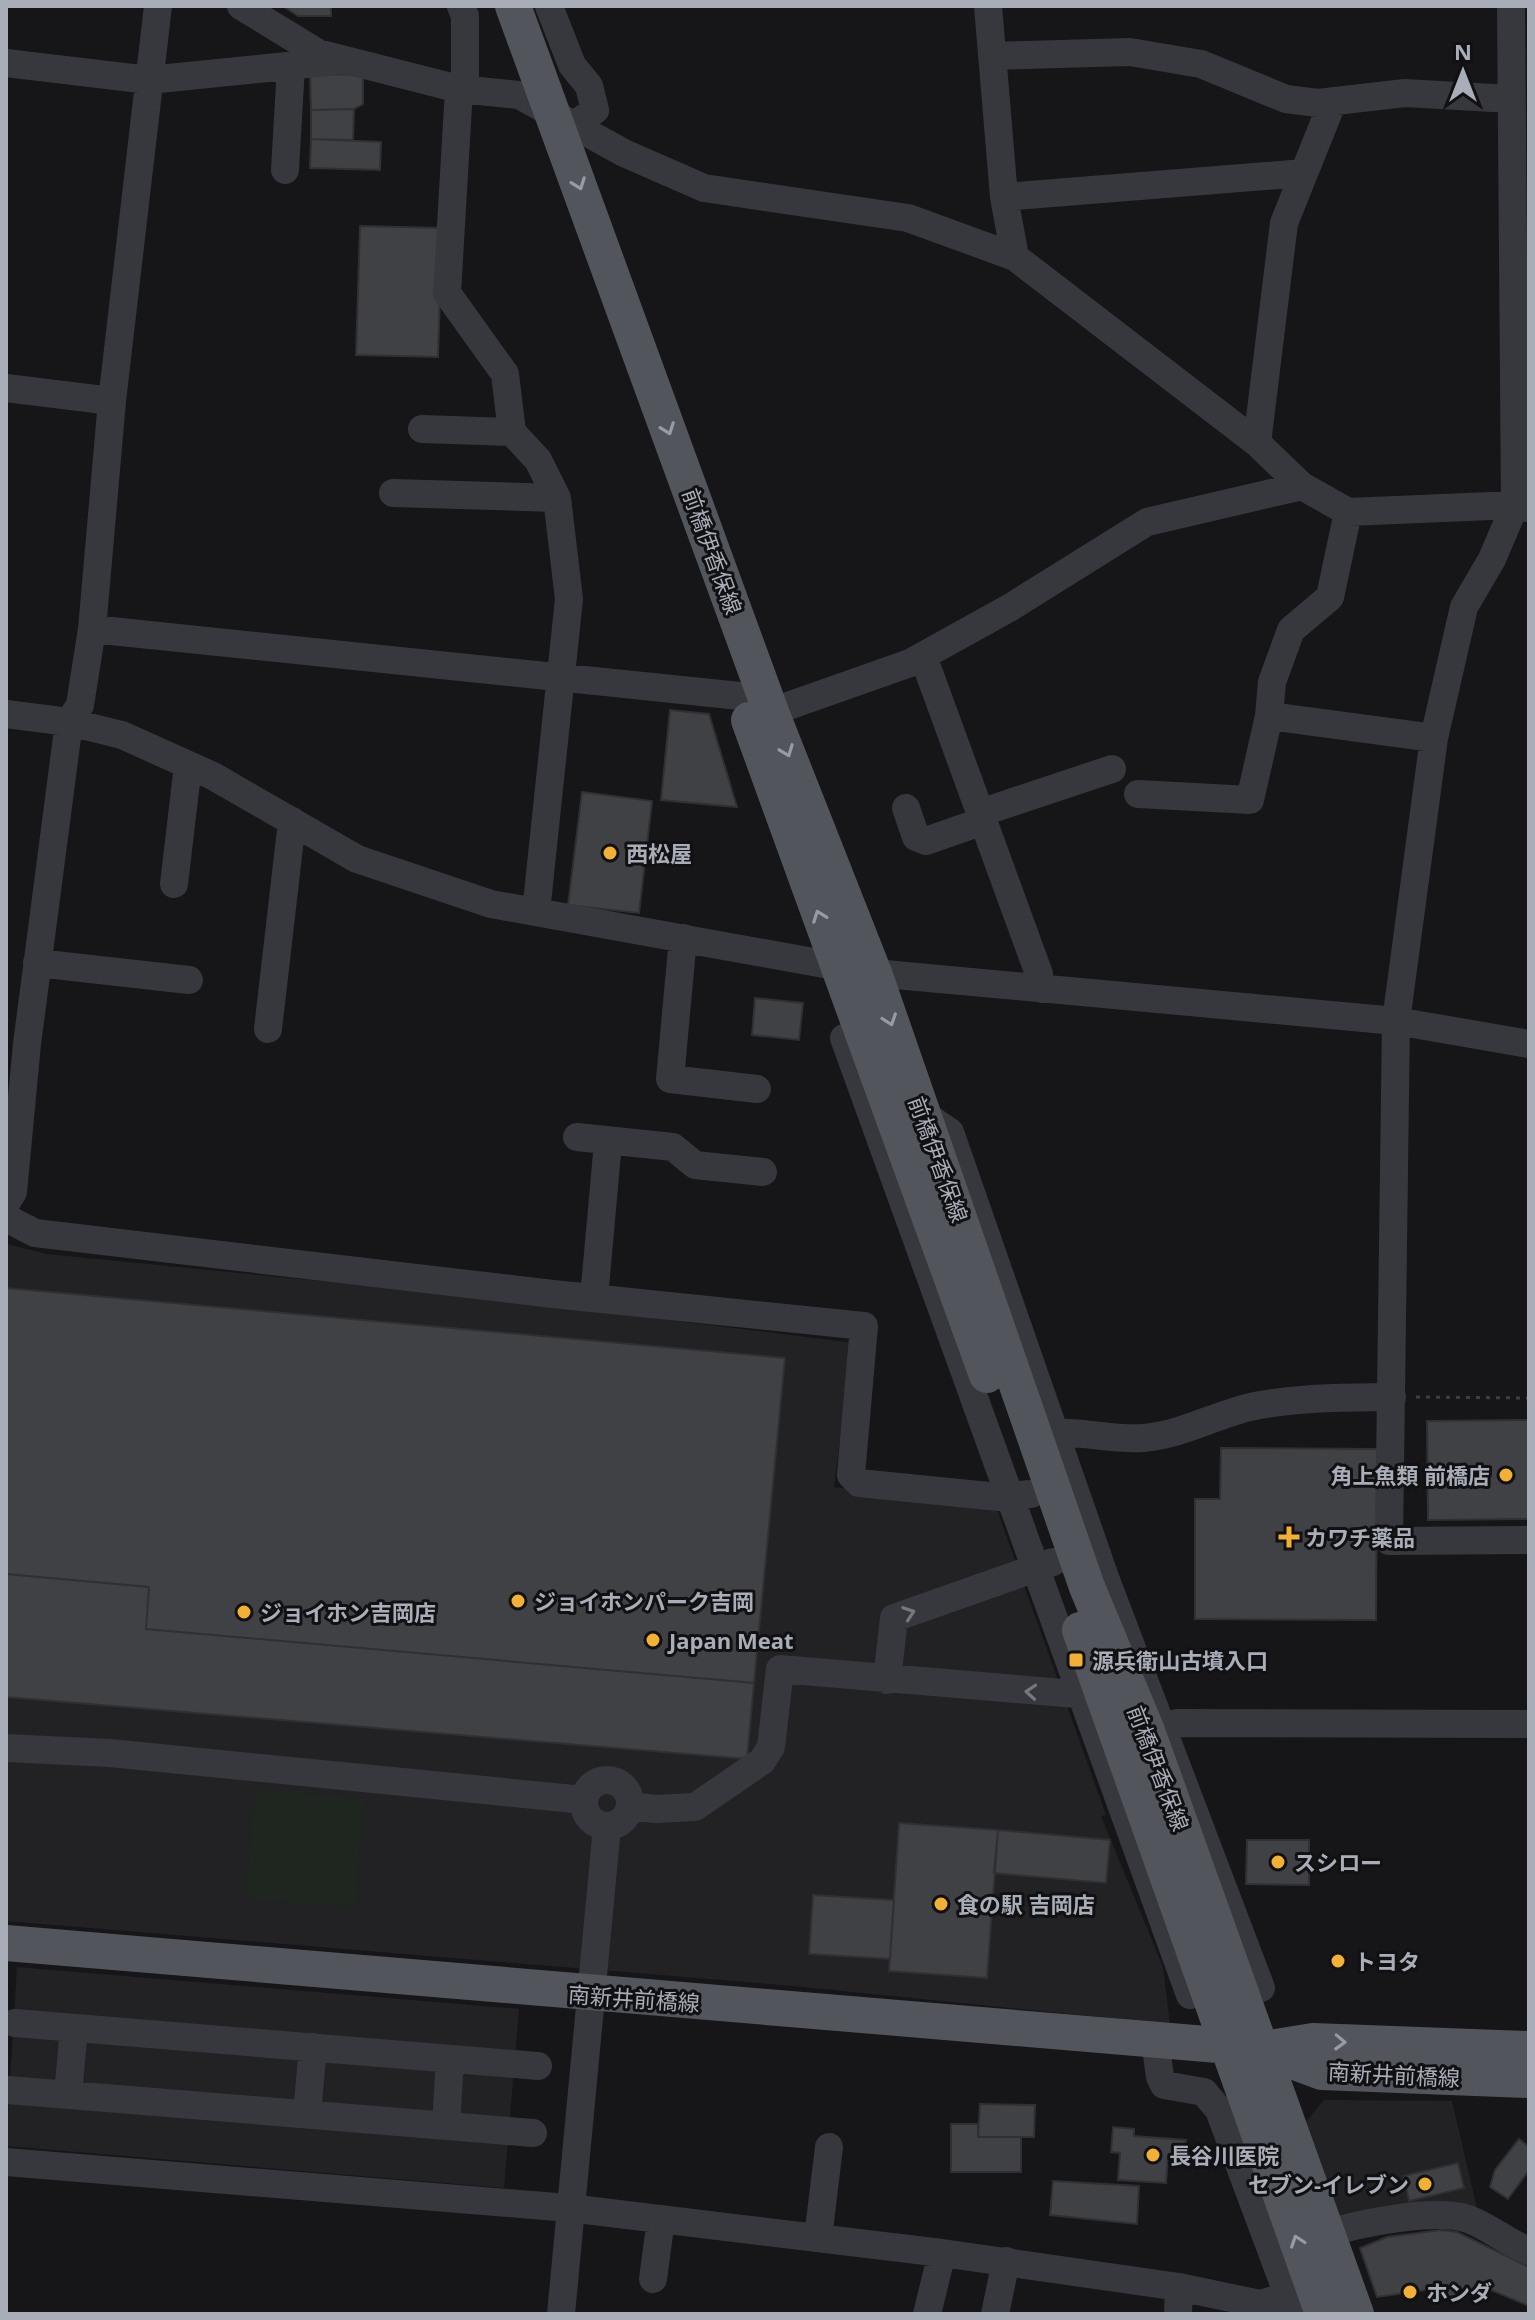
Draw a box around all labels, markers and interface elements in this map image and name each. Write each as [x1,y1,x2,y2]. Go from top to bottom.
north arrow [1423,32,1503,112]
text: N [1454,36,1472,66]
one-way arrow [569,177,586,191]
one-way arrow [658,421,675,435]
street label: 前橋伊香保線 [676,484,750,618]
one-way arrow [777,743,794,757]
place label: 西松屋 [626,838,692,868]
marker: 西松屋 [601,844,619,862]
one-way arrow [813,910,829,924]
one-way arrow [880,1012,897,1026]
street label: 前橋伊香保線 [902,1092,976,1226]
place label: 角上魚類 前橋店 [1330,1460,1490,1490]
marker: 角上魚類 前橋店 [1497,1466,1515,1484]
place label: カワチ薬品 [1305,1522,1415,1552]
marker: カワチ薬品 [1280,1528,1298,1546]
place label: ジョイホンパーク吉岡 [534,1586,754,1616]
marker: ジョイホンパーク吉岡 [509,1592,527,1610]
place label: ジョイホン吉岡店 [260,1597,436,1627]
marker: ジョイホン吉岡店 [235,1603,253,1621]
one-way arrow [901,1606,915,1622]
place label: Japan Meat [667,1625,794,1655]
marker: Japan Meat [644,1631,662,1649]
place label: 源兵衛山古墳入口 [1092,1645,1268,1675]
marker: 源兵衛山古墳入口 [1067,1651,1085,1669]
one-way arrow [1024,1684,1037,1701]
street label: 前橋伊香保線 [1121,1701,1197,1835]
place label: スシロー [1294,1847,1382,1877]
marker: スシロー [1269,1853,1287,1871]
place label: 食の駅 吉岡店 [957,1889,1095,1919]
marker: 食の駅 吉岡店 [932,1895,950,1913]
place label: トヨタ [1354,1946,1420,1976]
marker: トヨタ [1329,1952,1347,1970]
street label: 南新井前橋線 [567,1978,701,2018]
one-way arrow [1334,2033,1347,2050]
street label: 南新井前橋線 [1327,2056,1461,2092]
place label: 長谷川医院 [1169,2140,1279,2170]
marker: 長谷川医院 [1144,2146,1162,2164]
place label: セブン-イレブン [1248,2169,1409,2199]
marker: セブン-イレブン [1416,2175,1434,2193]
one-way arrow [1290,2234,1307,2248]
place label: ホンダ [1426,2277,1492,2307]
marker: ホンダ [1401,2283,1419,2301]

